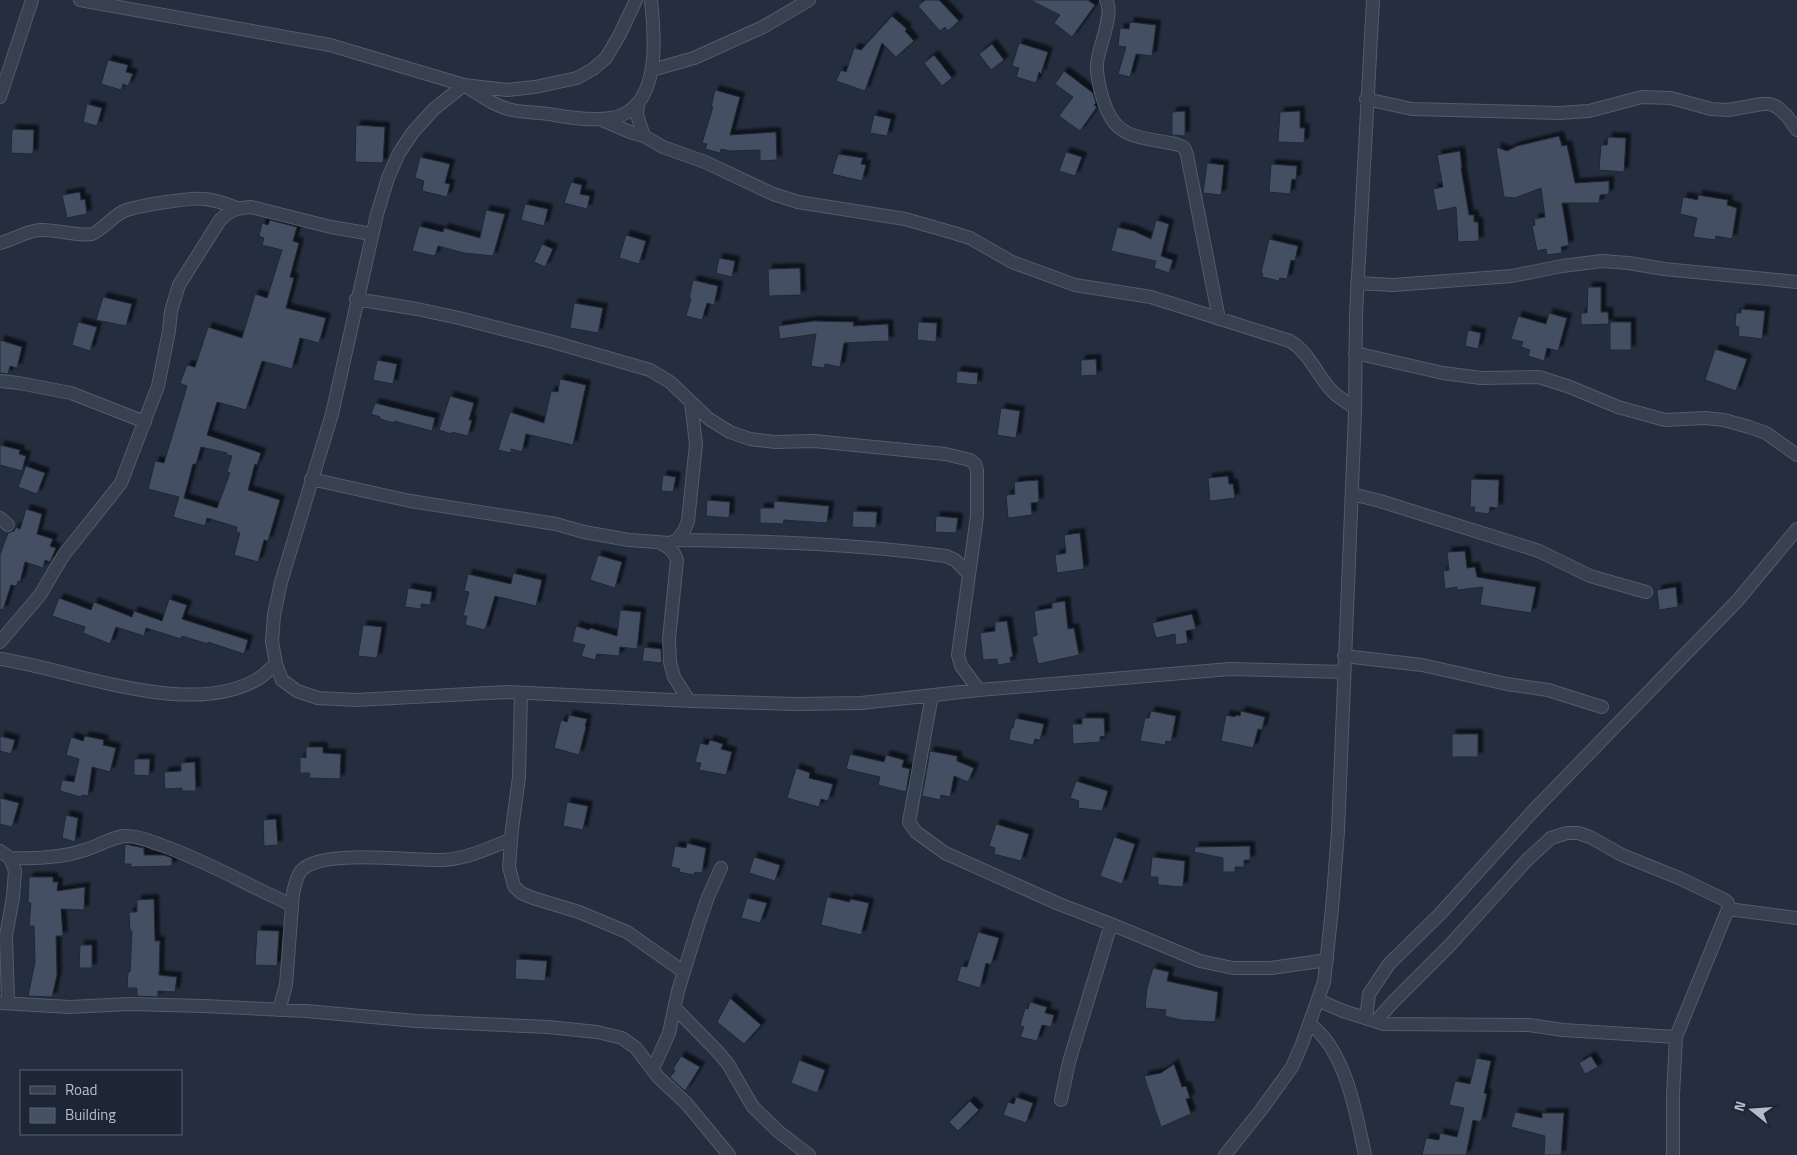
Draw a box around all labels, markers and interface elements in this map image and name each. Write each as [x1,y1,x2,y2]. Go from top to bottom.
legend [20,1070,182,1135]
text: Road [65,1078,97,1101]
north arrow [1727,1085,1777,1135]
text: N [1728,1098,1751,1114]
text: Building [65,1103,116,1126]

